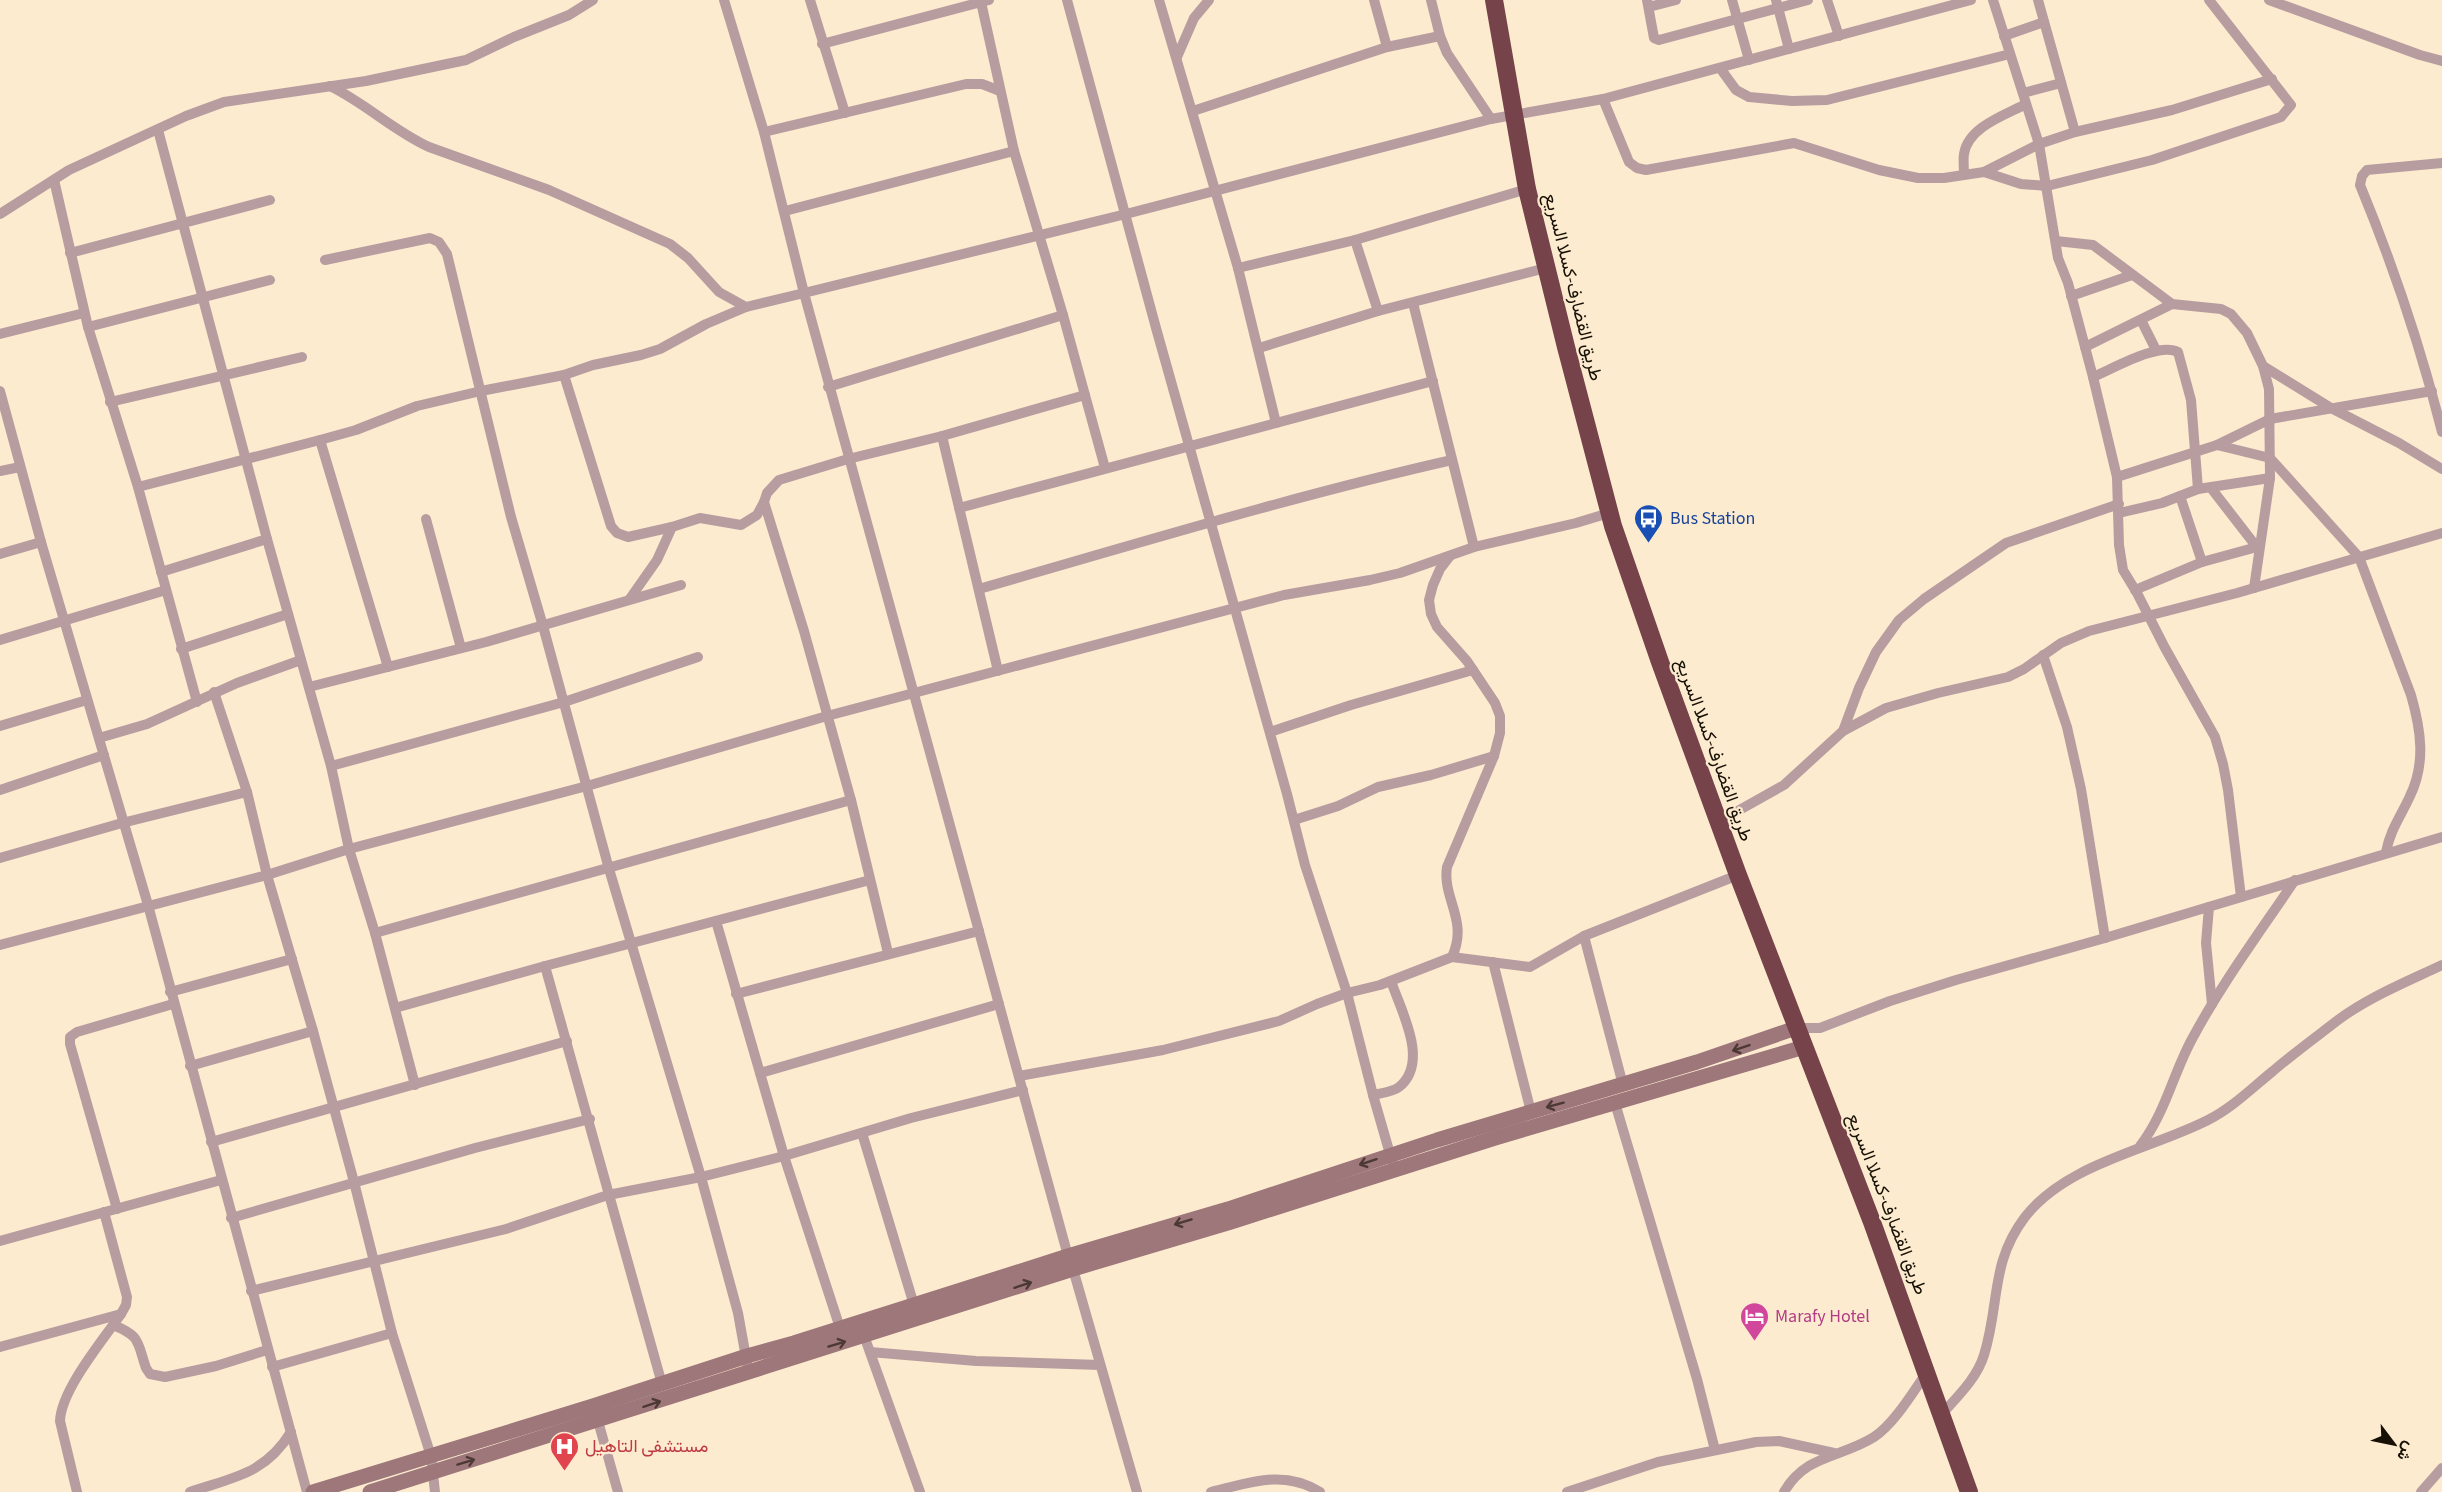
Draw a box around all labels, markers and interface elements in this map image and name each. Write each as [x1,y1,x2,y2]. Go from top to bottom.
street label: طريق القضارف-كسلا السريع [1538,190,1608,384]
bus stop icon: Bus Station [1633,502,1665,544]
place label: Bus Station [1670,506,1755,531]
street label: طريق القضارف-كسلا السريع [1669,655,1759,845]
one-way arrow [1732,1043,1751,1054]
one-way arrow [1546,1100,1565,1111]
street label: طريق القضارف-كسلا السريع [1841,1109,1933,1299]
one-way arrow [1360,1157,1378,1168]
one-way arrow [1174,1217,1193,1228]
one-way arrow [1013,1279,1032,1290]
hotel icon: Marafy Hotel [1738,1300,1770,1342]
place label: Marafy Hotel [1775,1304,1870,1329]
one-way arrow [827,1338,846,1349]
one-way arrow [642,1398,661,1409]
north arrow [2364,1414,2424,1474]
hospital icon: مستشفى التاهيل [548,1430,580,1472]
place label: مستشفى التاهيل [585,1434,708,1459]
text: ش [2391,1437,2420,1465]
one-way arrow [456,1456,475,1467]

